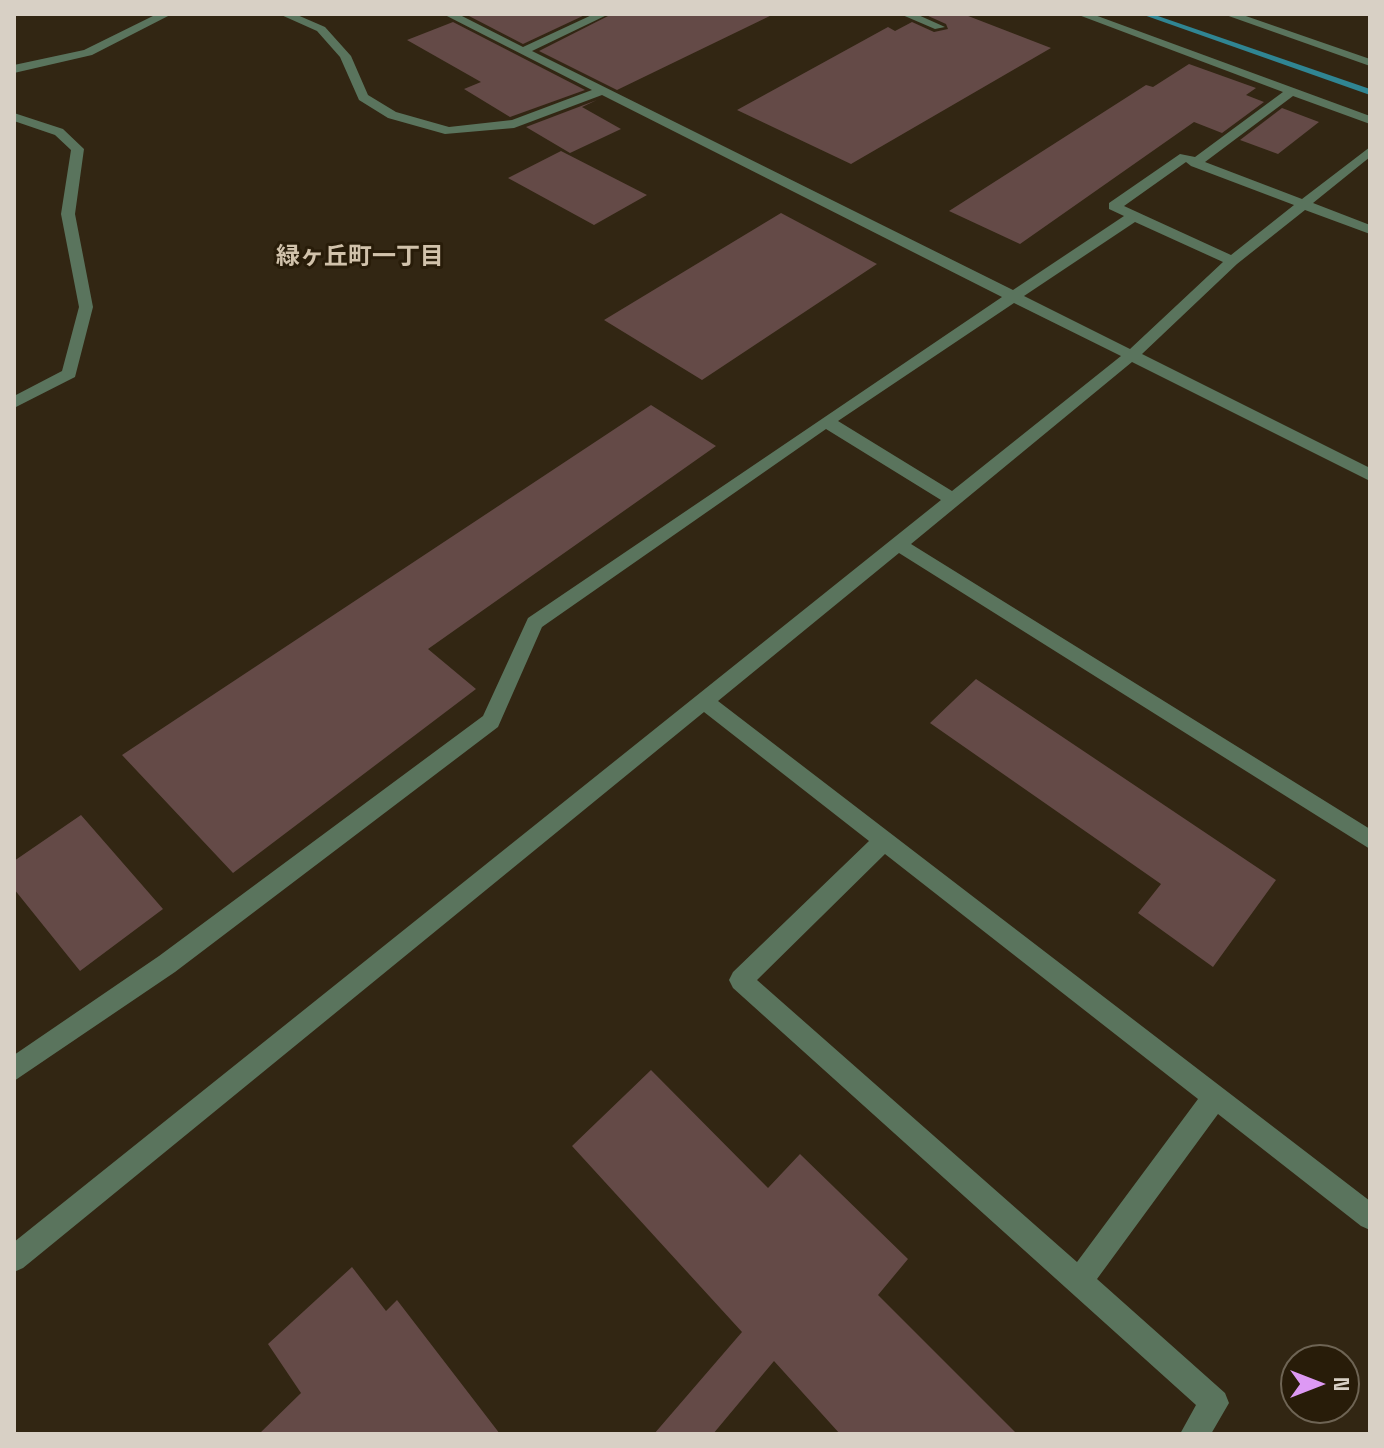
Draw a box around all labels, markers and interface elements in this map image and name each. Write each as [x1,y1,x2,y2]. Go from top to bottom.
district label: 緑ヶ丘町一丁目 [276,243,444,271]
north arrow [1280,1344,1360,1424]
text: N [1328,1377,1356,1391]

